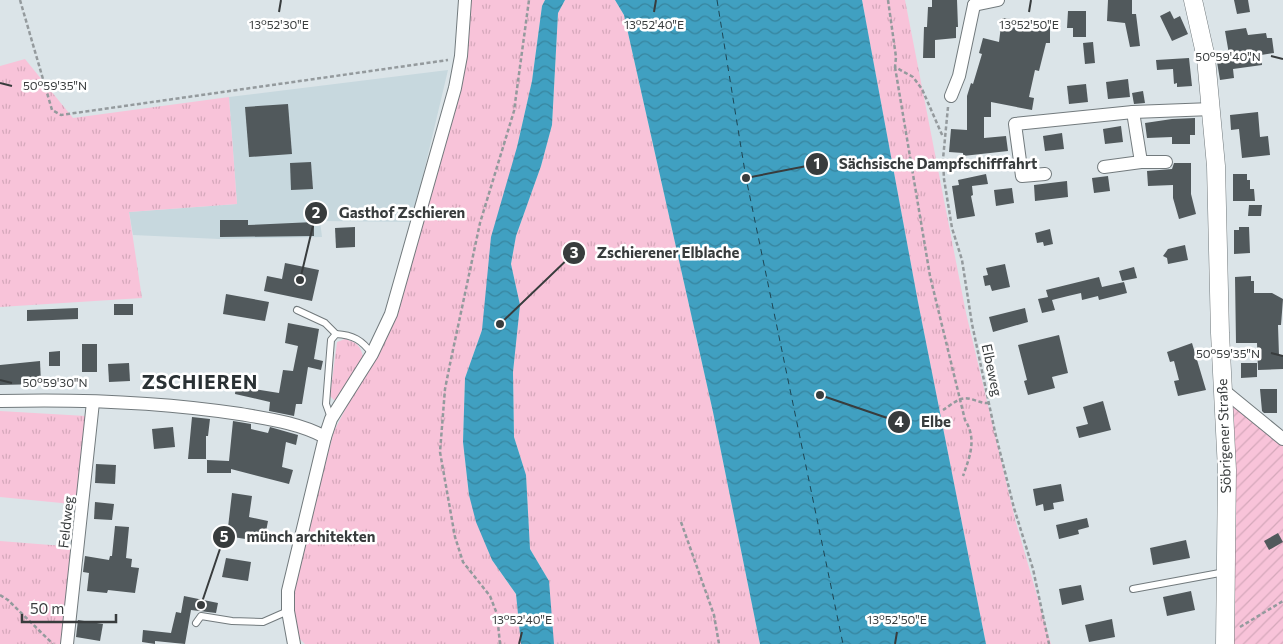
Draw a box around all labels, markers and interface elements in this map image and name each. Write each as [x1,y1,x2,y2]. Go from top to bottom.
text: 13°52'30"E [249,17,309,31]
text: 13°52'40"E [624,17,684,31]
text: 13°52'50"E [999,17,1059,31]
text: 50°59'40"N [1195,49,1261,63]
text: 50°59'35"N [23,78,87,92]
callout: Sächsische Dampfschifffahrt [804,149,1048,179]
text: 1 [814,154,820,172]
text: Sächsische Dampfschifffahrt [839,154,1037,172]
callout: Gasthof Zschieren [303,198,475,228]
text: 2 [312,203,320,221]
text: Gasthof Zschieren [339,203,465,221]
callout: Zschierener Elblache [562,238,749,268]
text: 3 [570,243,579,261]
text: Zschierener Elblache [597,243,739,261]
street label: Elbeweg [979,342,1006,398]
text: 50°59'35"N [1196,346,1260,360]
district label: ZSCHIEREN [142,370,258,393]
text: 50°59'30"N [22,375,88,389]
street label: Söbrigener Straße [1213,378,1234,494]
callout: Elbe [886,407,961,437]
text: 4 [894,412,904,430]
text: Elbe [921,412,951,430]
street label: Feldweg [54,494,77,549]
callout: münch architekten [212,522,386,552]
text: 5 [220,527,229,545]
text: münch architekten [247,527,375,545]
scale bar [22,592,116,624]
text: 50 m [30,599,64,617]
text: 13°52'40"E [492,612,552,626]
text: 13°52'50"E [867,612,927,626]

